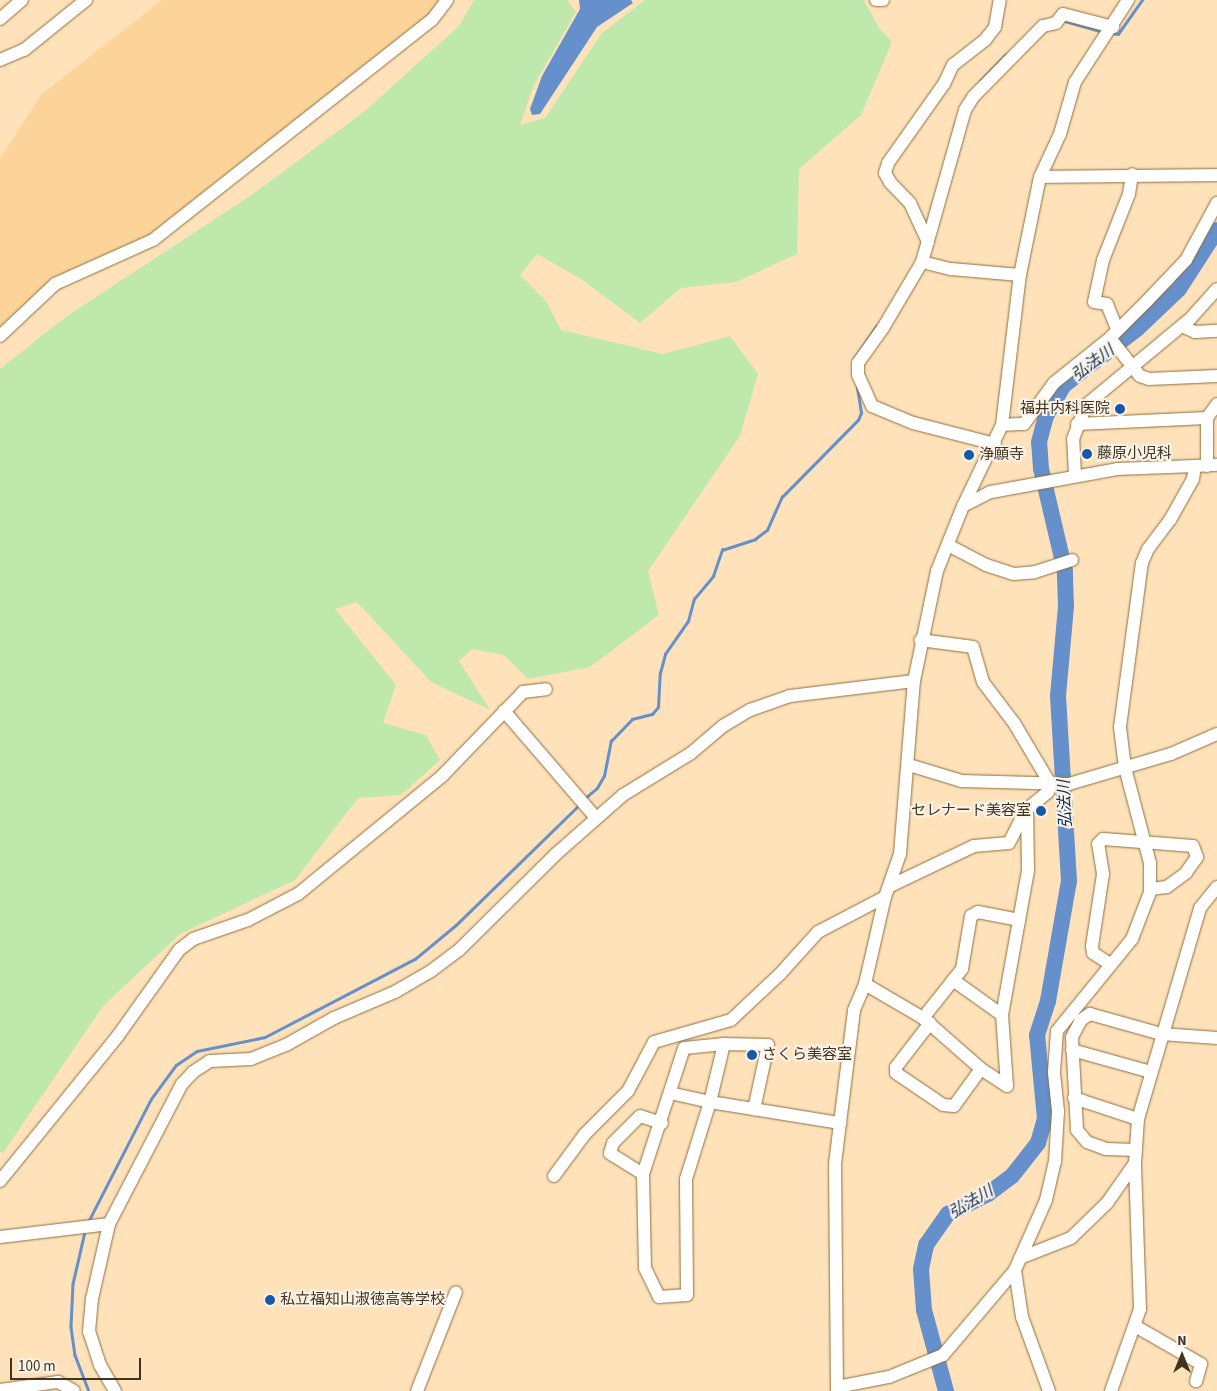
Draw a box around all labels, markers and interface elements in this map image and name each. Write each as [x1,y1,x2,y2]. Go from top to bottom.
water label: 弘法川 [1068,341,1118,385]
place label: 福井内科医院 [1020,400,1110,418]
marker: 福井内科医院 [1114,403,1126,415]
place label: 藤原小児科 [1097,445,1172,463]
place label: 浄願寺 [979,446,1024,464]
marker: 藤原小児科 [1081,448,1093,460]
marker: 浄願寺 [963,449,975,461]
water label: 弘法川 [1054,780,1076,828]
place label: セレナード美容室 [911,802,1031,820]
marker: セレナード美容室 [1035,805,1047,817]
place label: さくら美容室 [762,1046,852,1064]
marker: さくら美容室 [746,1049,758,1061]
water label: 弘法川 [945,1181,997,1223]
place label: 私立福知山淑徳高等学校 [280,1291,445,1309]
marker: 私立福知山淑徳高等学校 [264,1294,276,1306]
north arrow [1157,1331,1207,1381]
text: N [1177,1331,1187,1351]
scale bar [12,1348,144,1380]
text: 100 m [18,1356,56,1377]

